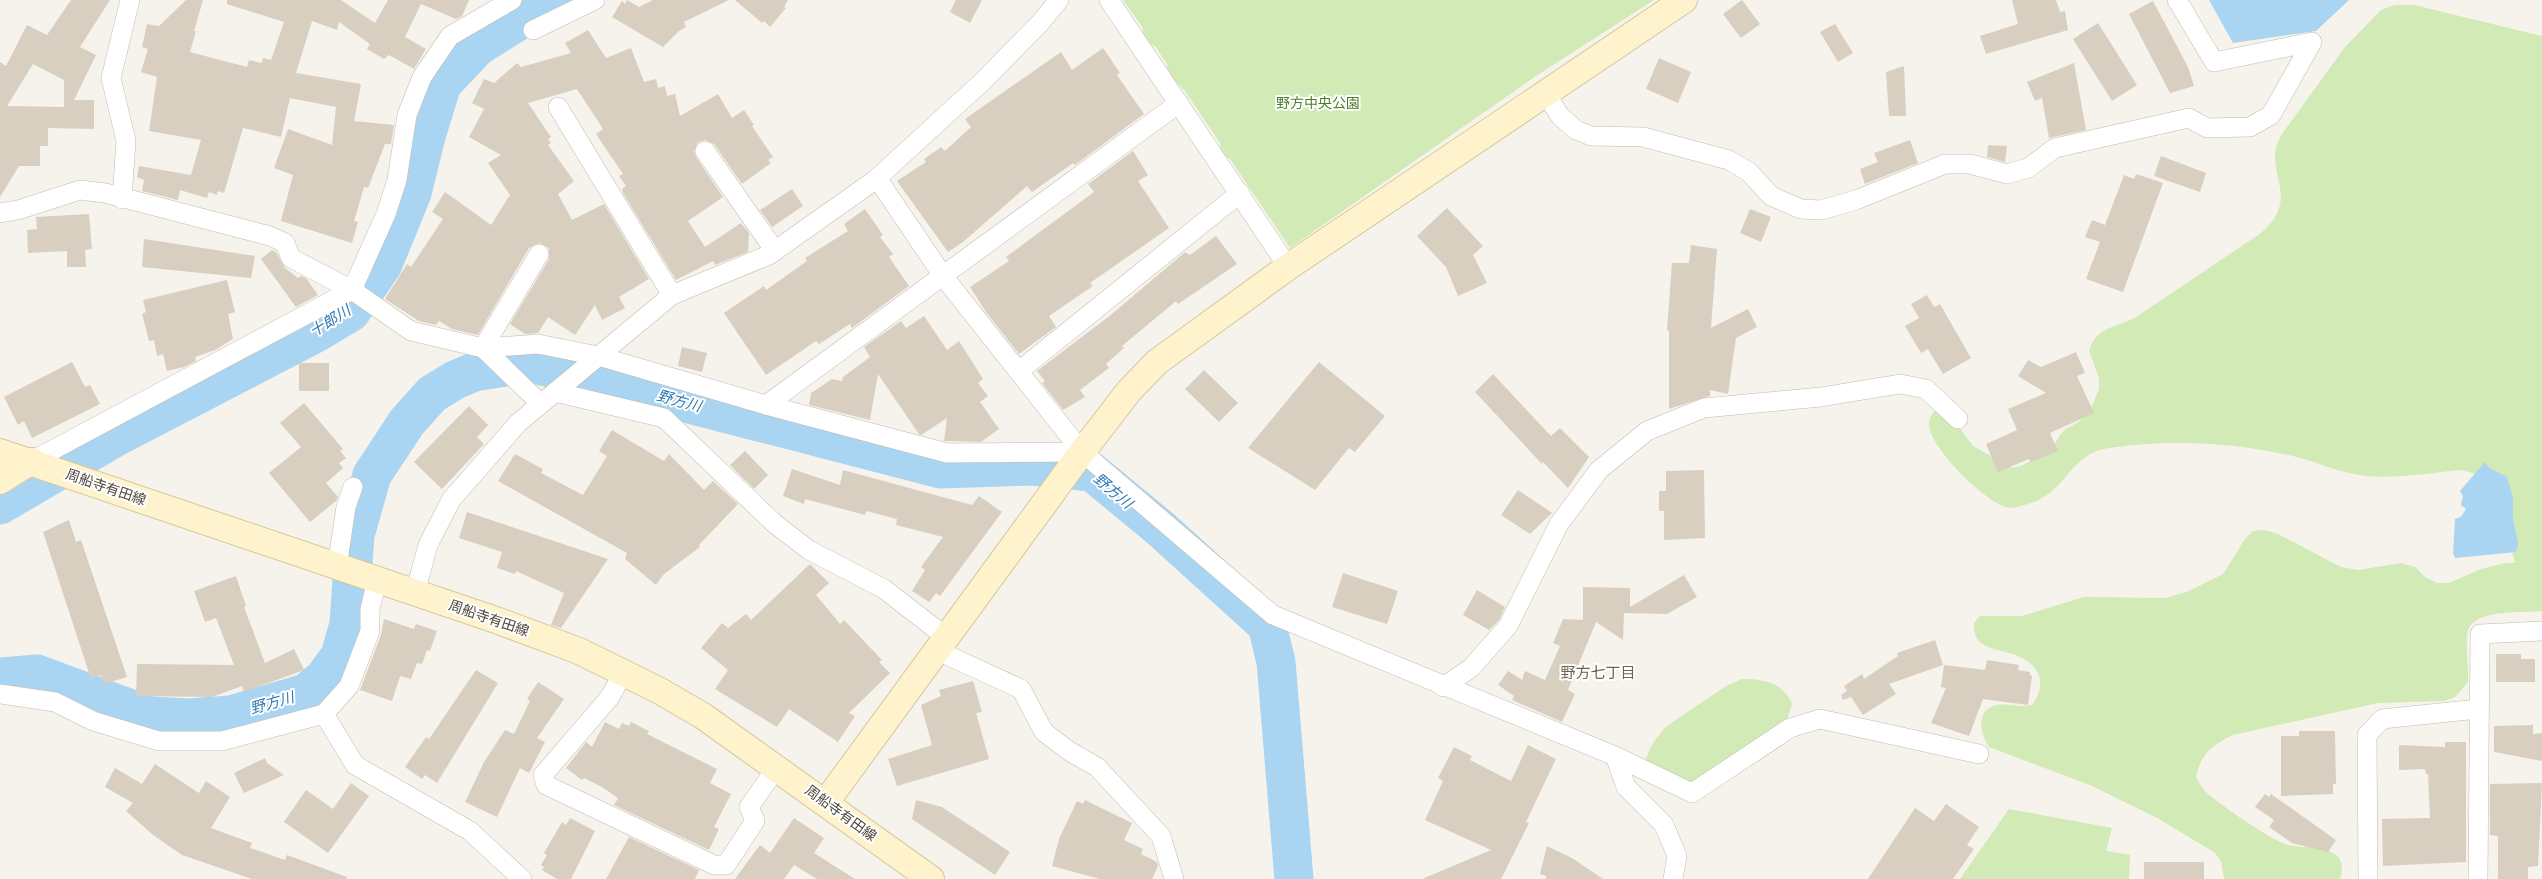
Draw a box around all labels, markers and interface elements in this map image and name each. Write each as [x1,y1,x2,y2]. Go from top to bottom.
park label: 野方中央公園 [1276,94,1360,111]
water label: 十郎川 [306,300,355,340]
water label: 野方川 [655,386,705,415]
street label: 周船寺有田線 [64,465,149,508]
water label: 野方川 [1091,469,1138,513]
street label: 周船寺有田線 [447,596,532,639]
district label: 野方七丁目 [1560,663,1636,681]
water label: 野方川 [248,687,298,717]
street label: 周船寺有田線 [802,781,880,844]

